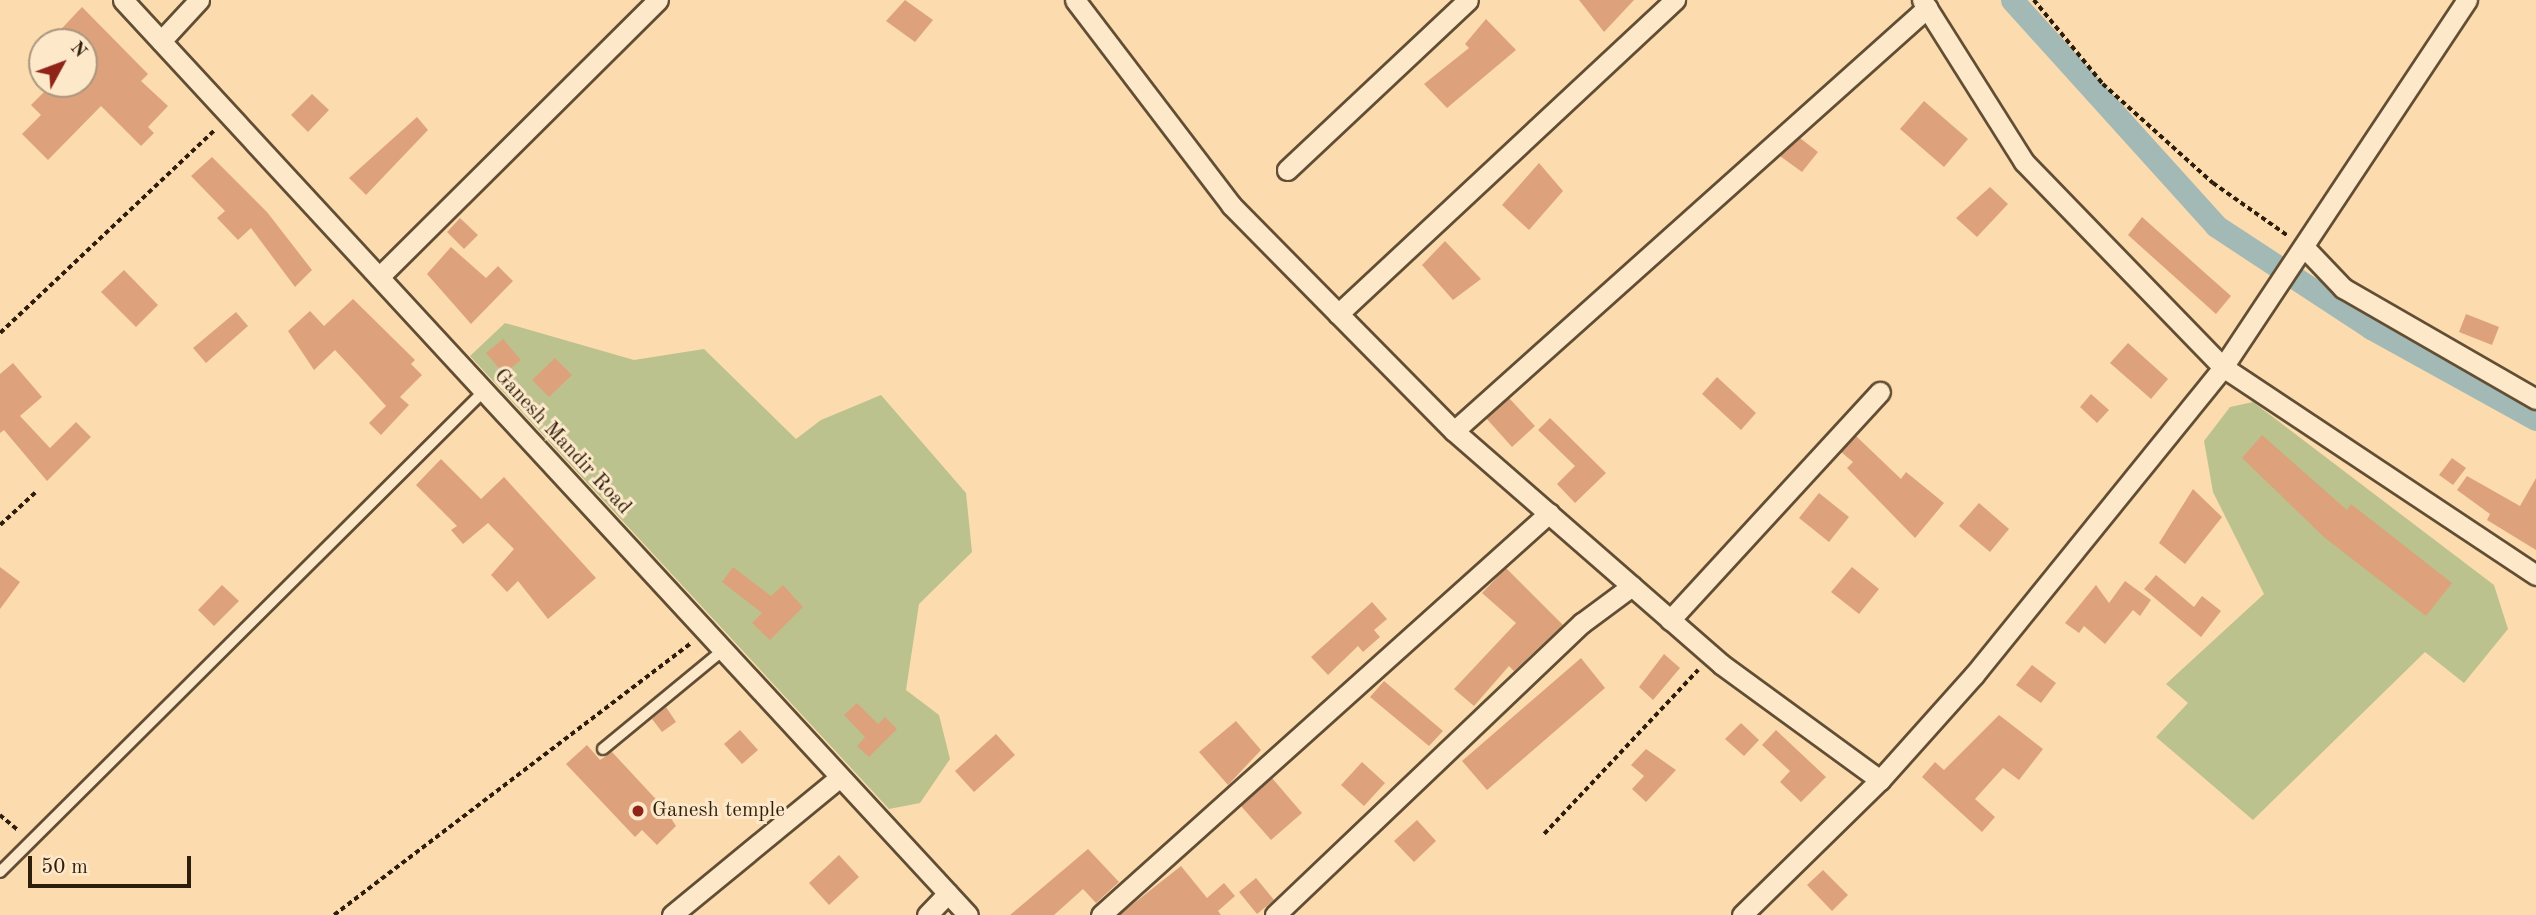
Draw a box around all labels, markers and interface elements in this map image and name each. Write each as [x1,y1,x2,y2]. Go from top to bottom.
north arrow [28,28,98,98]
text: N [66,38,90,62]
street label: Ganesh Mandir Road [488,364,636,520]
place label: Ganesh temple [652,798,785,824]
marker: Ganesh temple [630,803,646,819]
scale bar [32,842,194,886]
text: 50 m [41,857,88,878]

